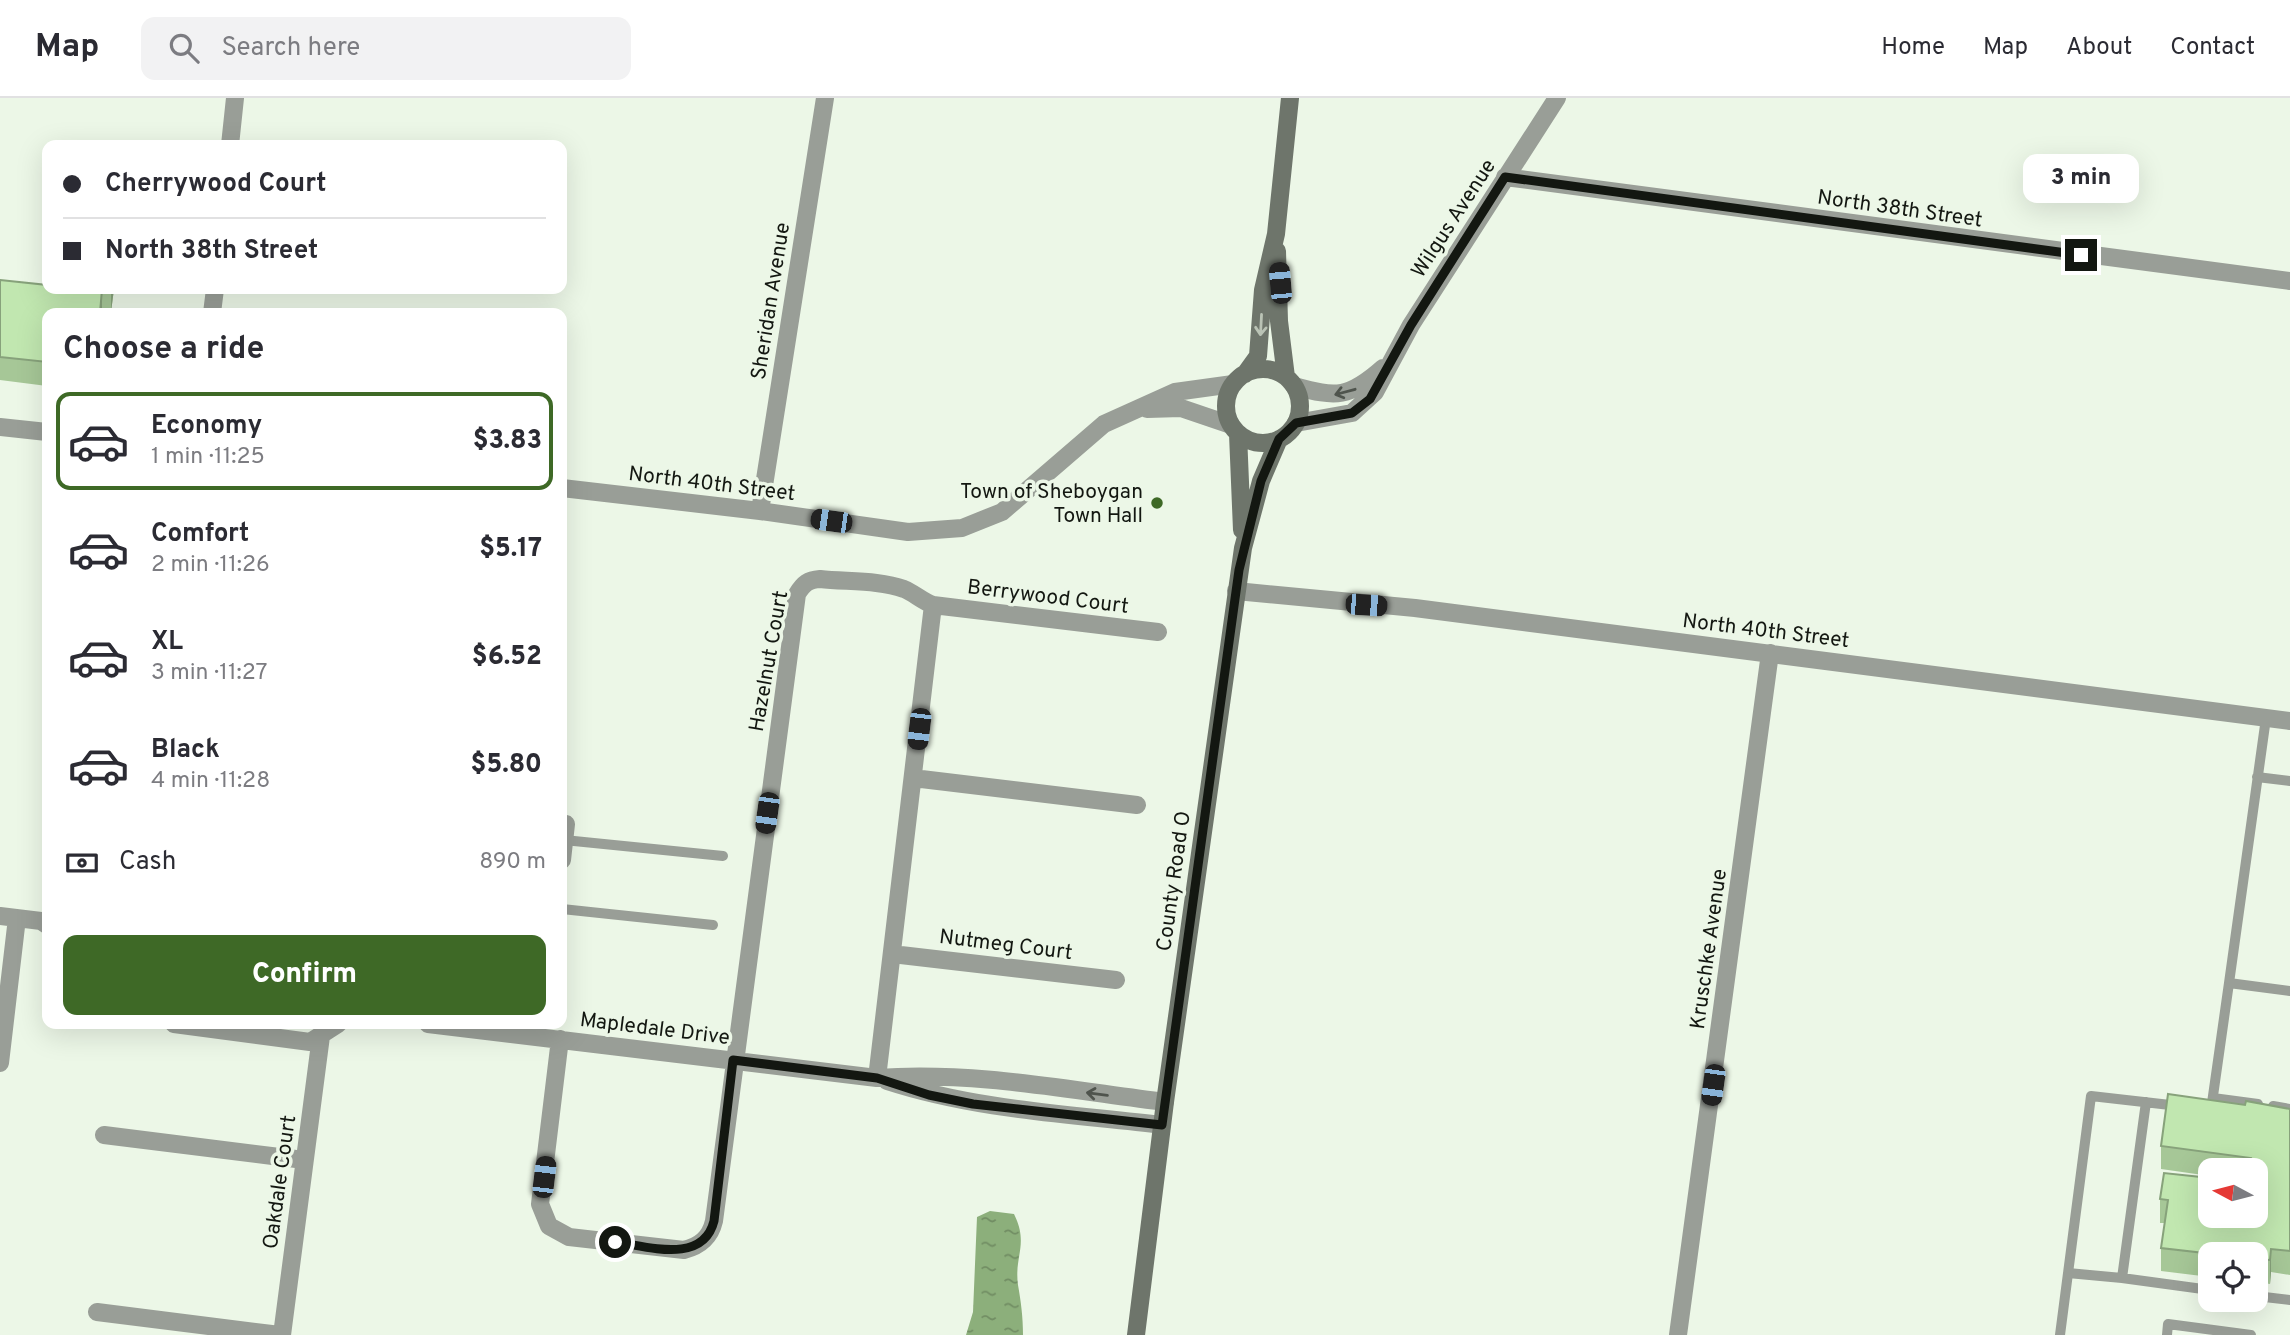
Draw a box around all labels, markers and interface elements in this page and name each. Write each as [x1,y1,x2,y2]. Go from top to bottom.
search box [141,17,631,80]
text: Map [35,27,99,69]
icon: search [165,29,203,67]
text: Search here [221,32,360,65]
text: Home [1881,33,1945,63]
text: Map [1983,33,2028,63]
text: About [2066,33,2132,63]
text: Contact [2170,33,2255,63]
callout: 3 min [2023,153,2139,202]
street label: Wilgus Avenue [1406,154,1503,283]
text: 3 min [2051,164,2111,193]
text: Cherrywood Court [105,168,326,201]
street label: North 38th Street [1815,185,1984,234]
street label: Sheridan Avenue [746,221,797,382]
text: North 38th Street [105,235,318,268]
route end [2065,239,2097,271]
car [1268,261,1293,305]
one-way arrow [1254,313,1267,336]
text: Choose a ride [63,330,264,370]
one-way arrow [1334,386,1357,399]
icon: car [67,410,130,473]
text: Economy [151,410,262,443]
text: $3.83 [473,425,542,458]
text: 1 min · 11:25 [151,443,265,472]
street label: North 40th Street [627,461,797,508]
place label: Town of Sheboygan Town Hall [960,479,1143,530]
marker: Town of Sheboygan Town Hall [1149,495,1165,511]
car [809,508,854,534]
icon: car [67,518,130,581]
text: Comfort [151,518,249,551]
text: $5.17 [479,533,542,566]
text: 2 min · 11:26 [151,551,270,580]
street label: Berrywood Court [966,574,1130,621]
street label: Hazelnut Court [744,589,795,734]
car [1345,593,1388,617]
street label: North 40th Street [1681,608,1851,655]
icon: car [67,626,130,689]
text: XL [151,626,183,659]
text: $6.52 [472,641,542,674]
text: 3 min · 11:27 [151,659,268,688]
car [907,707,932,751]
icon: car [67,734,130,797]
text: Black [151,734,220,767]
text: $5.80 [471,749,542,782]
text: 4 min · 11:28 [151,767,270,796]
car [754,791,781,835]
street label: County Road O [1151,809,1198,953]
icon: cash [63,844,101,882]
text: Cash [119,846,176,879]
text: 890 m [479,848,546,877]
street label: Kruschke Avenue [1685,867,1734,1031]
street label: Nutmeg Court [938,924,1074,967]
button: Confirm [63,935,546,1015]
street label: Mapledale Drive [578,1007,731,1052]
car [1700,1063,1727,1107]
one-way arrow [1086,1087,1109,1100]
street label: Oakdale Court [258,1114,303,1251]
car [532,1155,557,1199]
north arrow [2198,1158,2268,1228]
map controls [2198,1158,2268,1312]
route start [599,1226,631,1258]
button: locate [2198,1242,2268,1312]

